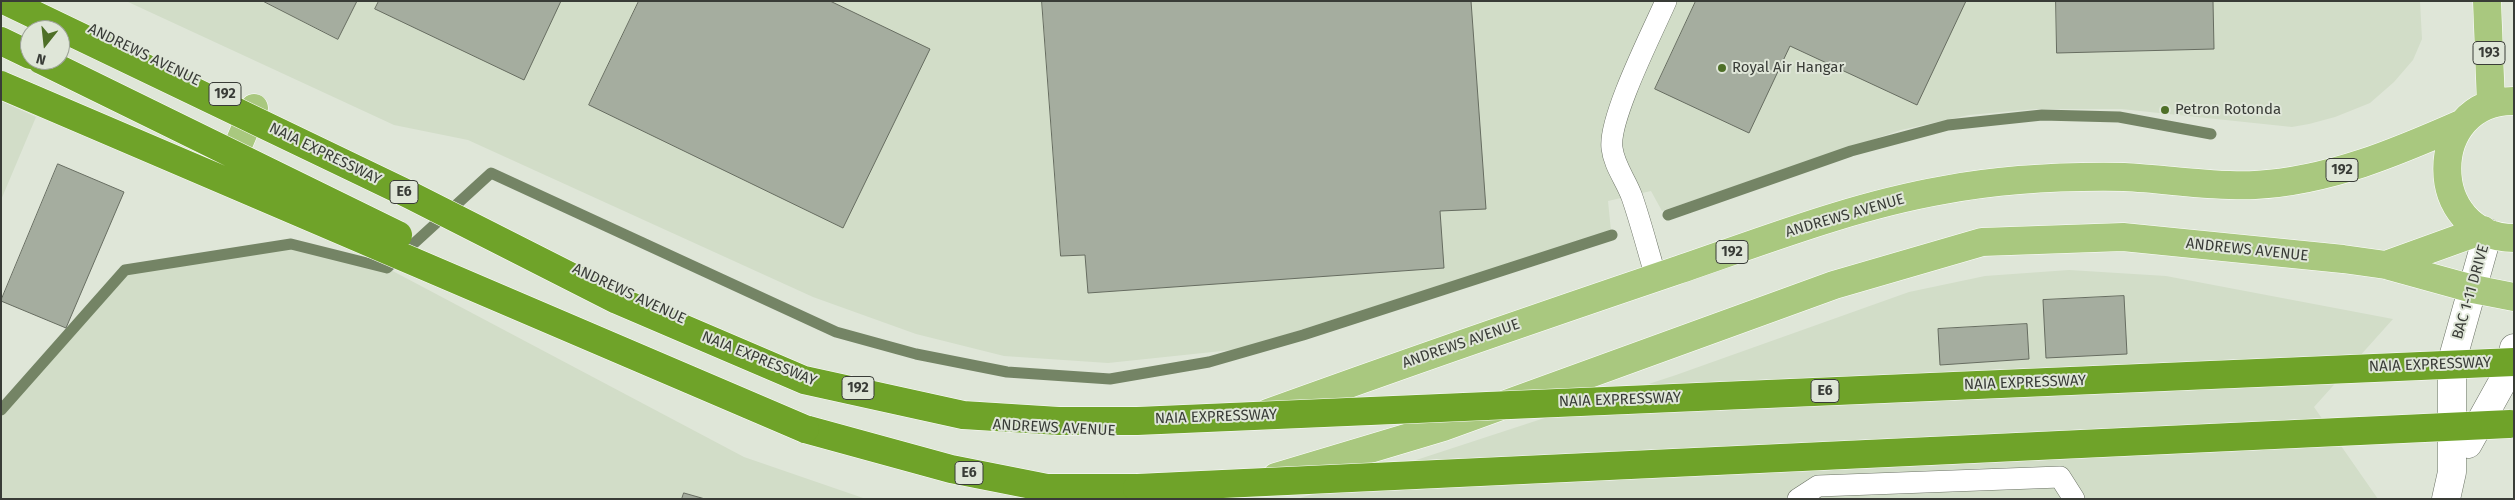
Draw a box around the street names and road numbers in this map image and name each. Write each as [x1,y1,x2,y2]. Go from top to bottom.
street label: ANDREWS AVENUE [85,20,203,90]
road number: 193 [2473,42,2505,64]
road number: 192 [209,82,241,106]
street label: NAIA EXPRESSWAY [266,119,384,189]
road number: 192 [2326,158,2358,182]
road number: E6 [390,180,418,203]
street label: ANDREWS AVENUE [1783,190,1907,242]
street label: ANDREWS AVENUE [2185,235,2309,265]
road number: 192 [1716,240,1748,264]
street label: BAC 1-11 DRIVE [2449,243,2493,341]
street label: ANDREWS AVENUE [569,260,689,328]
street label: ANDREWS AVENUE [1400,315,1522,373]
street label: NAIA EXPRESSWAY [699,328,819,390]
street label: NAIA EXPRESSWAY [2369,354,2491,376]
street label: NAIA EXPRESSWAY [1964,372,2086,394]
road number: 192 [842,376,874,399]
road number: E6 [1811,380,1839,402]
street label: NAIA EXPRESSWAY [1559,389,1681,411]
street label: NAIA EXPRESSWAY [1155,406,1277,428]
street label: ANDREWS AVENUE [992,416,1116,440]
road number: E6 [955,462,983,484]

